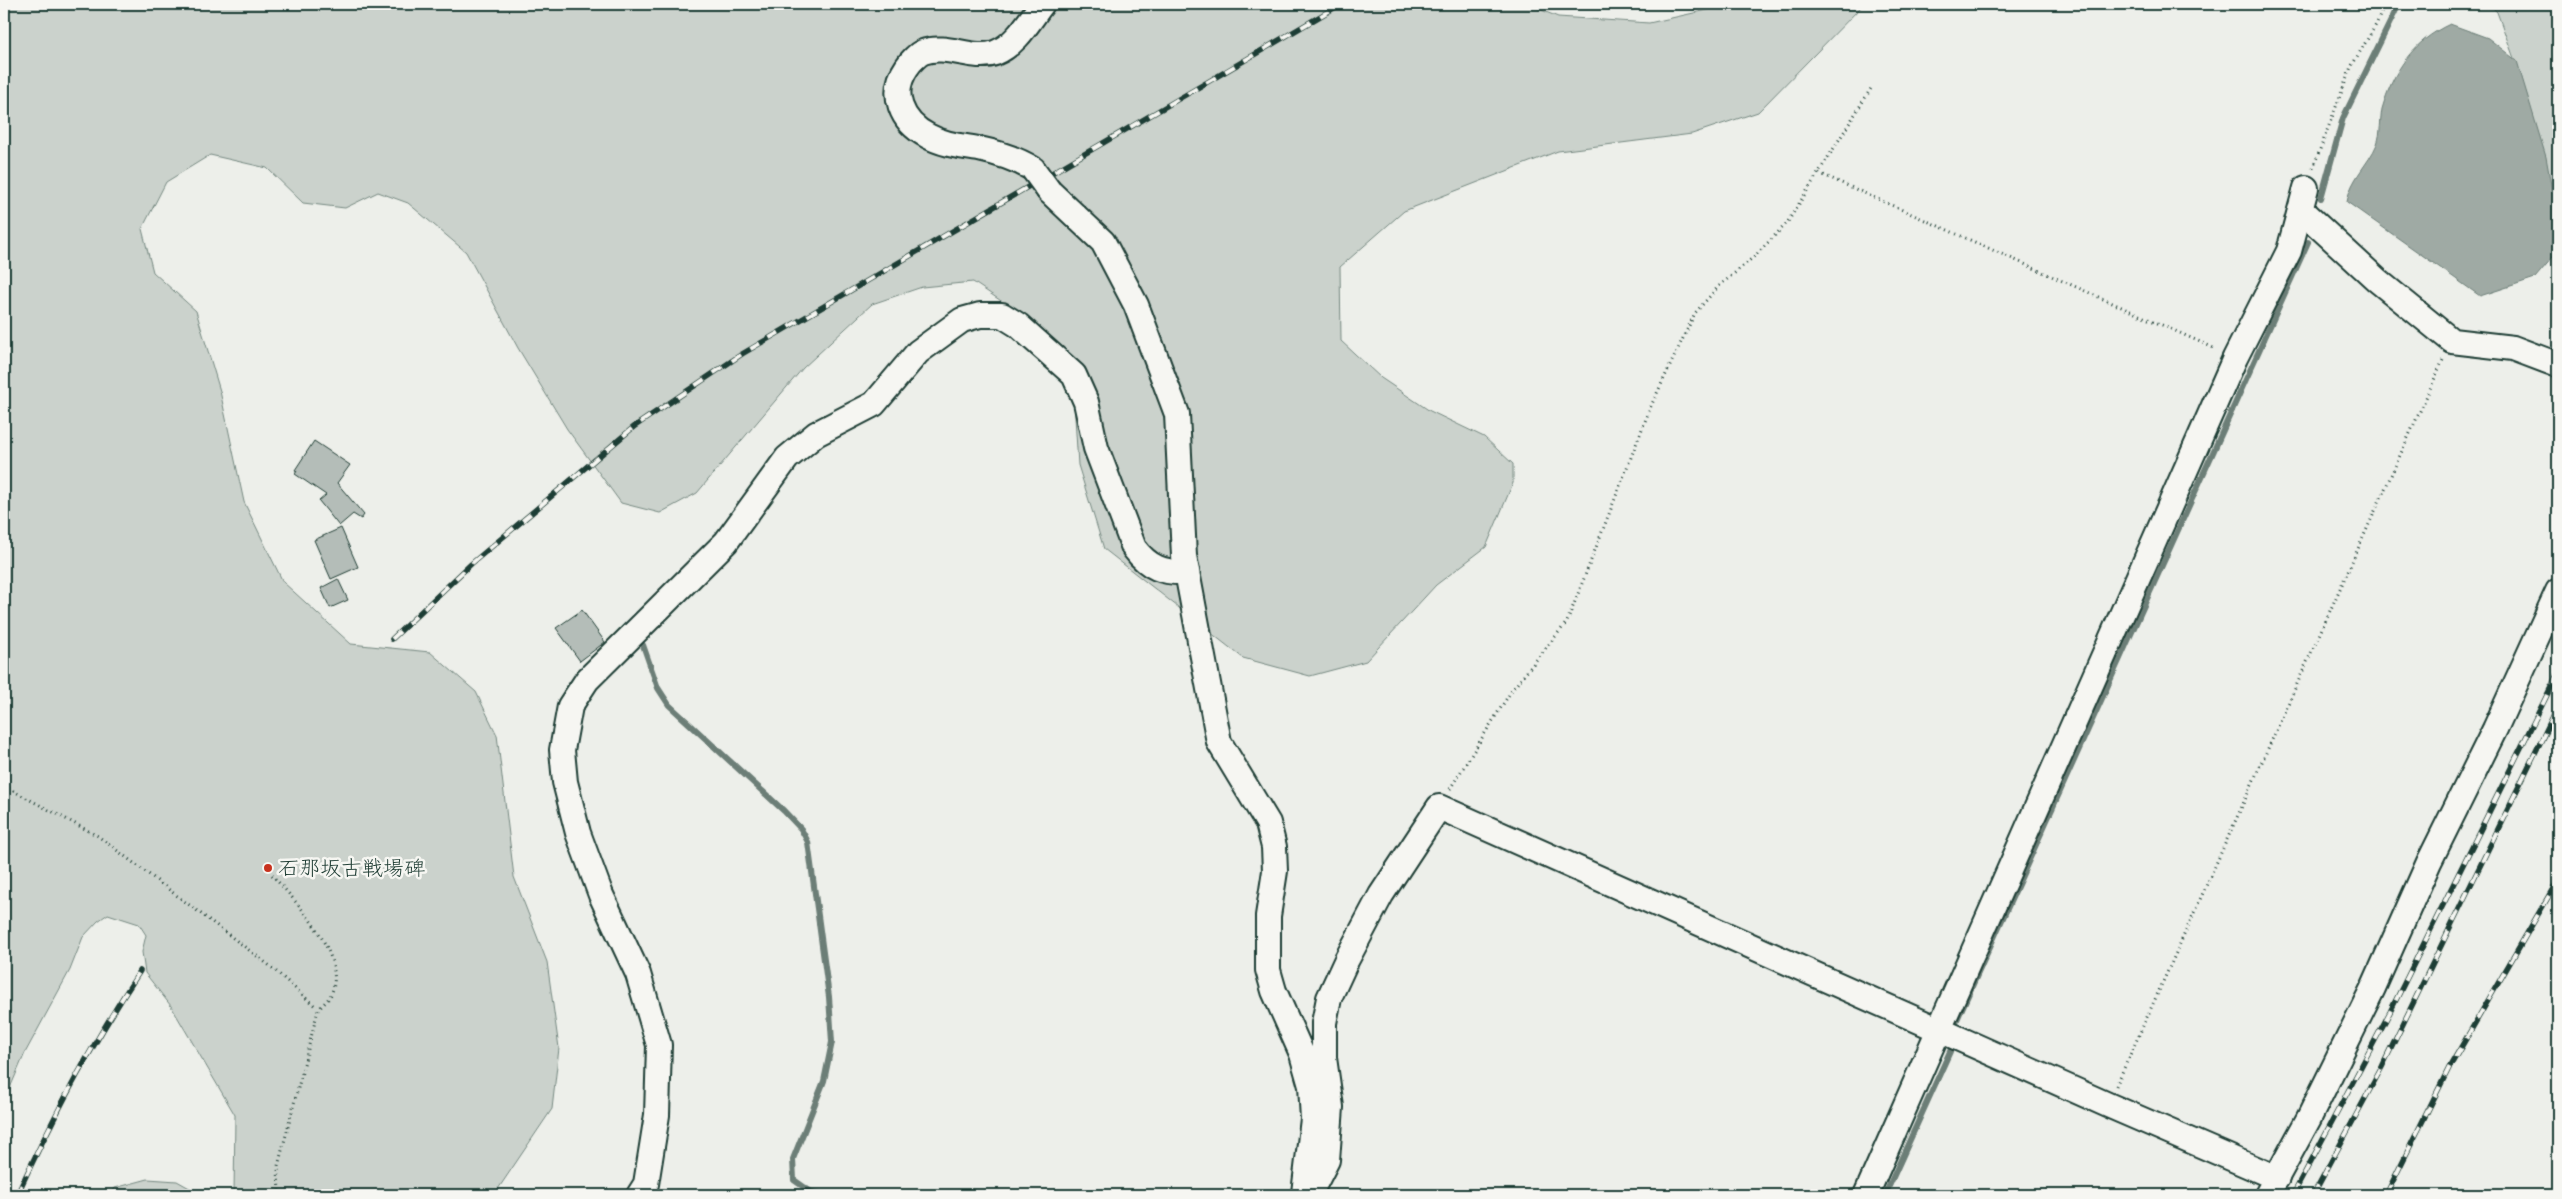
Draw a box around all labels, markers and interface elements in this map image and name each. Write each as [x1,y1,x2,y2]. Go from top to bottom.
place label: 石那坂古戦場碑 [278,855,425,881]
marker: 石那坂古戦場碑 [262,862,274,874]

